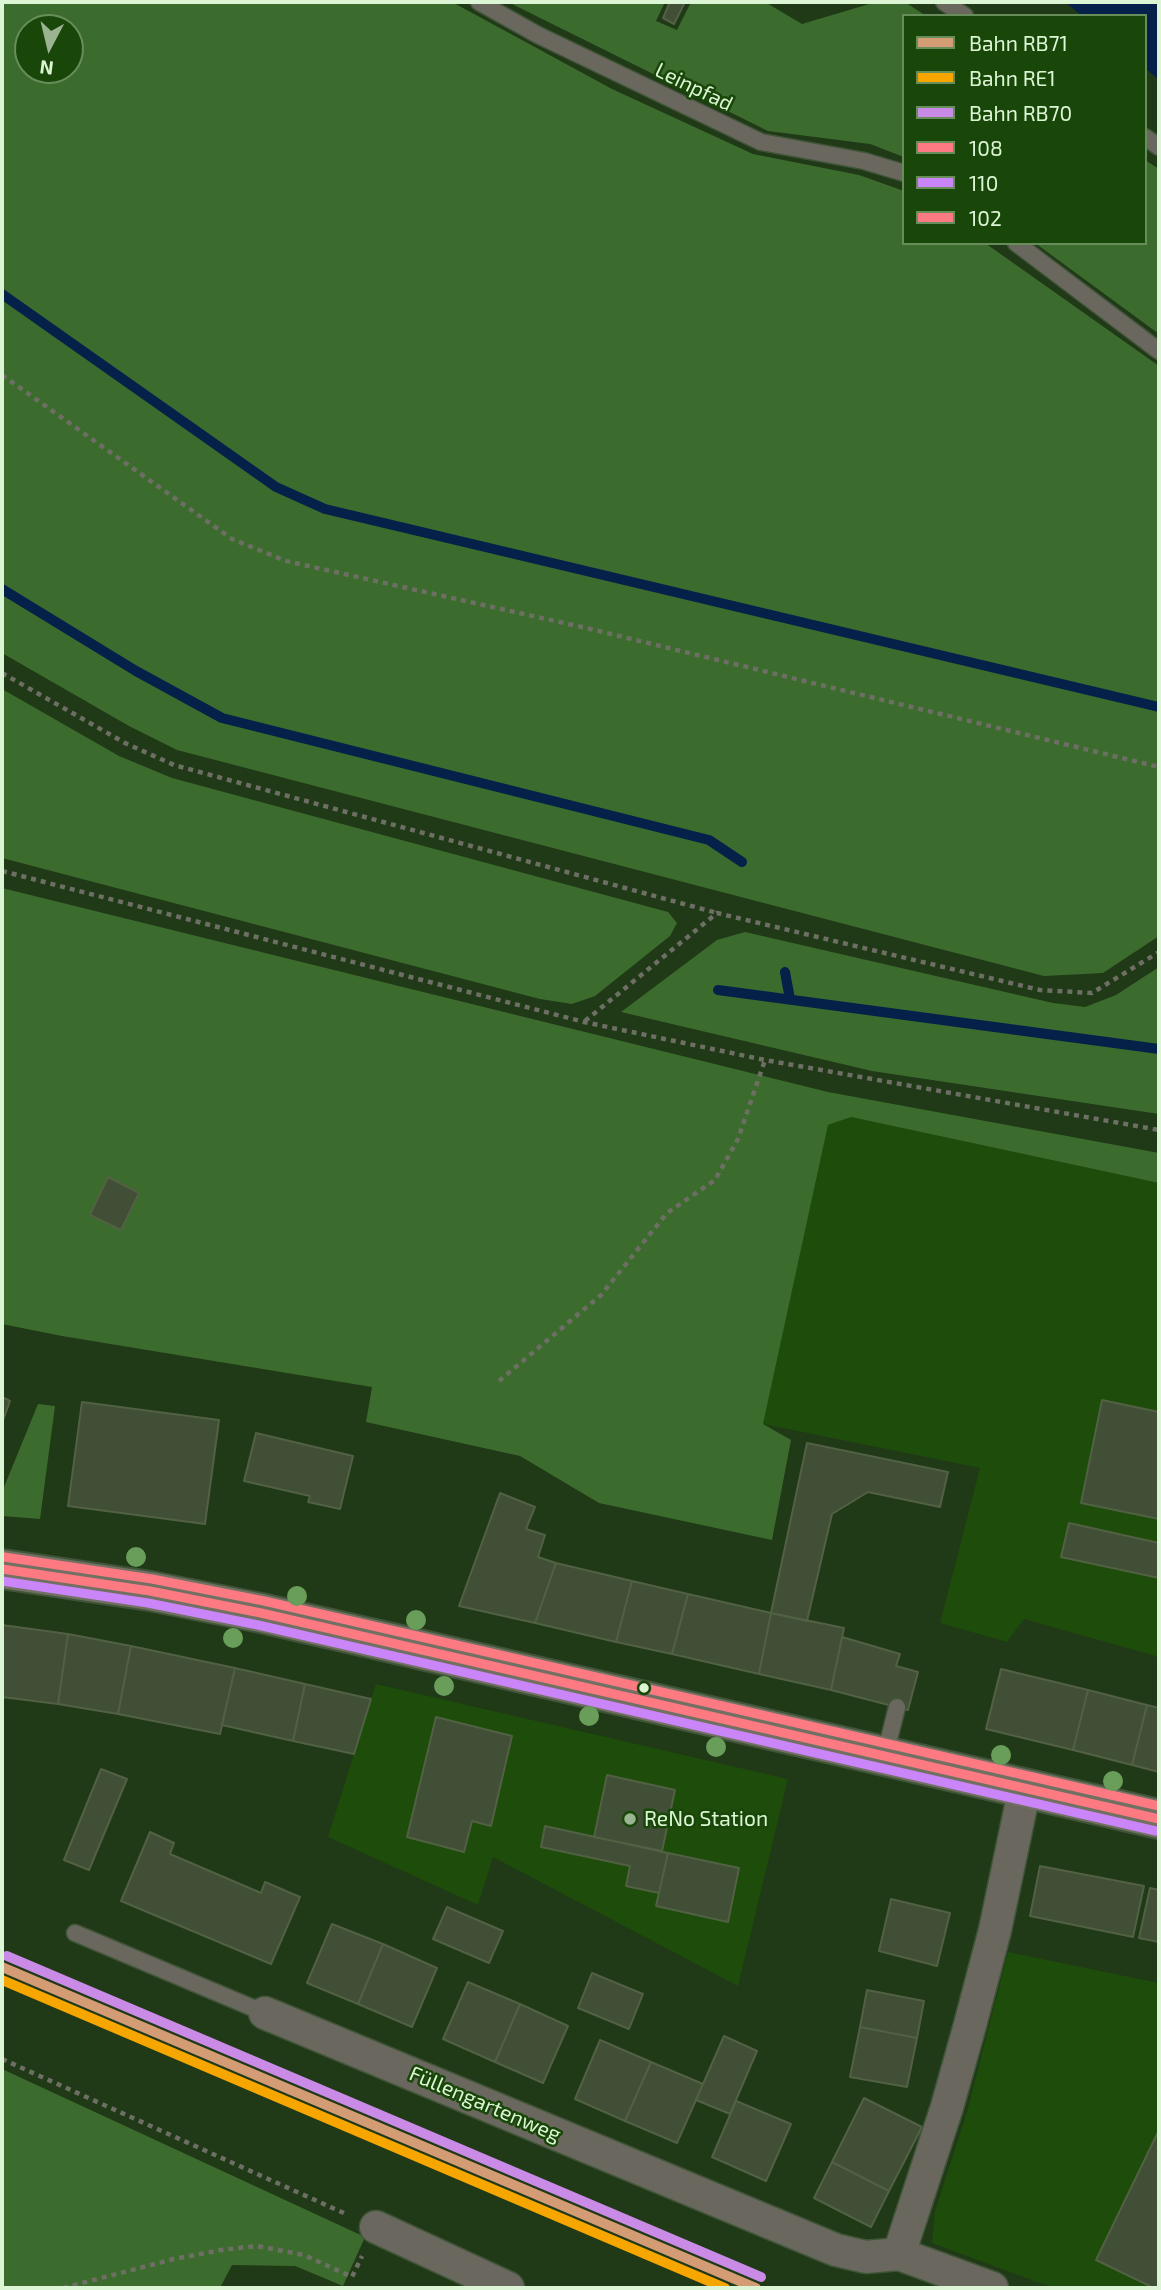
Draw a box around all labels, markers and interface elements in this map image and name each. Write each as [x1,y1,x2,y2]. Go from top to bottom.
north arrow [14,14,84,84]
legend [902,14,1147,245]
text: Bahn RB71 [969,30,1068,55]
text: N [38,56,55,81]
street label: Leinpfad [651,57,737,117]
text: Bahn RE1 [969,65,1056,90]
text: Bahn RB70 [969,100,1072,125]
text: 108 [969,135,1003,160]
text: 110 [969,170,998,195]
text: 102 [969,205,1002,230]
unlabelled marker [637,1681,651,1695]
place label: ReNo Station [644,1806,768,1832]
marker: ReNo Station [622,1811,638,1827]
street label: Füllengartenweg [405,2061,565,2147]

